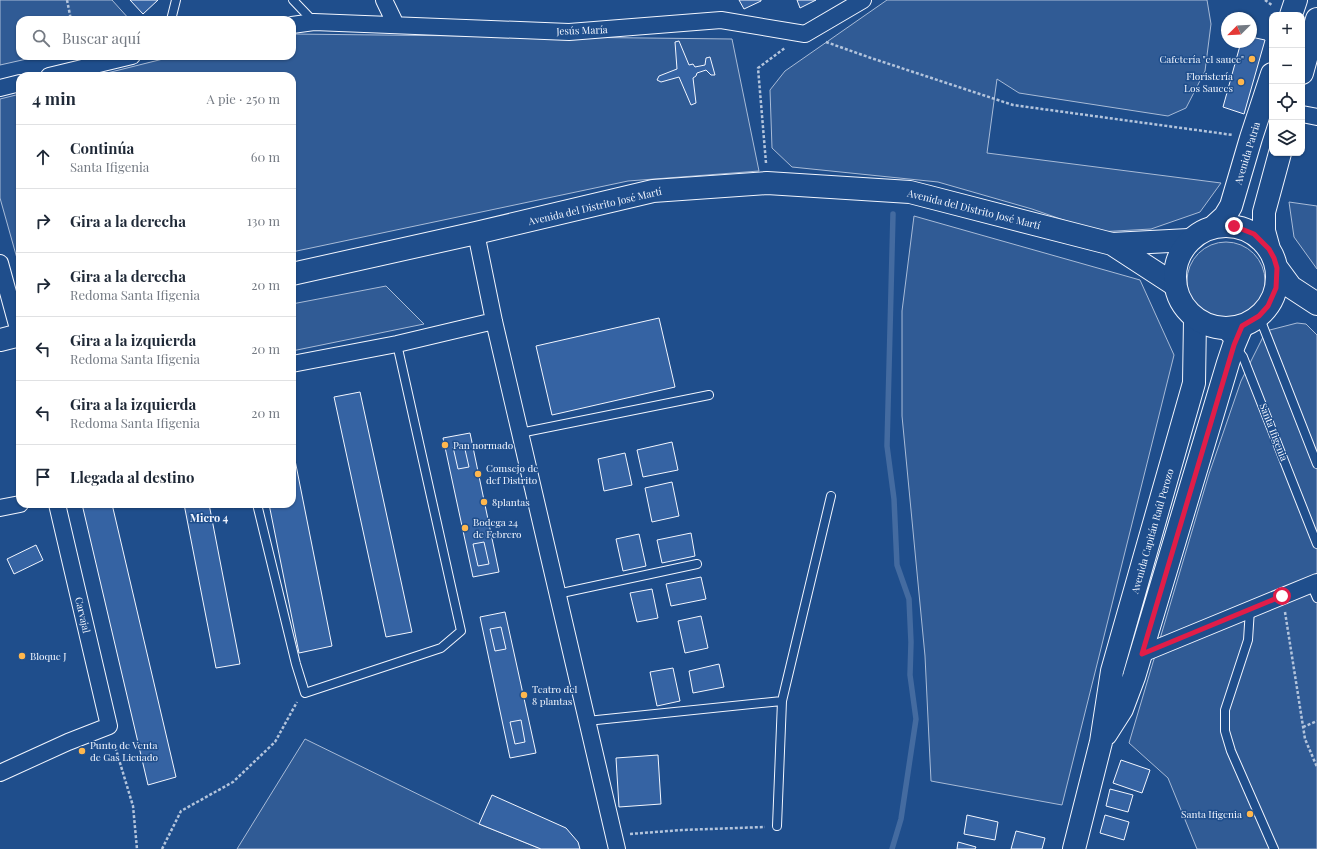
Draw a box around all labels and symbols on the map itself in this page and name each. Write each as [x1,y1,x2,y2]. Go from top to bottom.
north arrow [1221,12,1257,48]
street label: Jesús María [555,22,608,38]
place label: Cafetería "el sauce" [1159,52,1244,66]
marker: Cafetería "el sauce" [1247,54,1257,64]
place label: Floristería Los Sauces [1184,69,1233,95]
marker: Floristería Los Sauces [1236,77,1246,87]
street label: Avenida Patria [1231,120,1263,187]
street label: Avenida del Distrito José Martí [526,184,663,228]
street label: Avenida del Distrito José Martí [905,185,1042,232]
route end [1225,217,1243,235]
street label: Santa Ifigenia [1257,401,1291,463]
place label: Pan normado [453,438,514,452]
marker: Pan normado [440,440,450,450]
place label: Comsejo de def Distrito [486,461,538,487]
street label: Avenida Capitán Raúl Perozo [1127,466,1177,596]
marker: Comsejo de def Distrito [473,469,483,479]
place label: 8plantas [492,495,530,509]
marker: 8plantas [479,497,489,507]
district label: Micro 4 [190,510,228,525]
place label: Bodega 24 de Febrero [473,515,522,541]
marker: Bodega 24 de Febrero [460,523,470,533]
route start [1273,587,1291,605]
street label: Carvajal [72,596,94,635]
place label: Bloque J [30,649,67,663]
marker: Bloque J [17,651,27,661]
place label: Teatro del 8 plantas [532,682,577,708]
marker: Teatro del 8 plantas [519,690,529,700]
place label: Punto de Venta de Gas Licuado [90,738,159,764]
marker: Punto de Venta de Gas Licuado [77,746,87,756]
place label: Santa Ifigenia [1181,807,1242,821]
marker: Santa Ifigenia [1245,809,1255,819]

